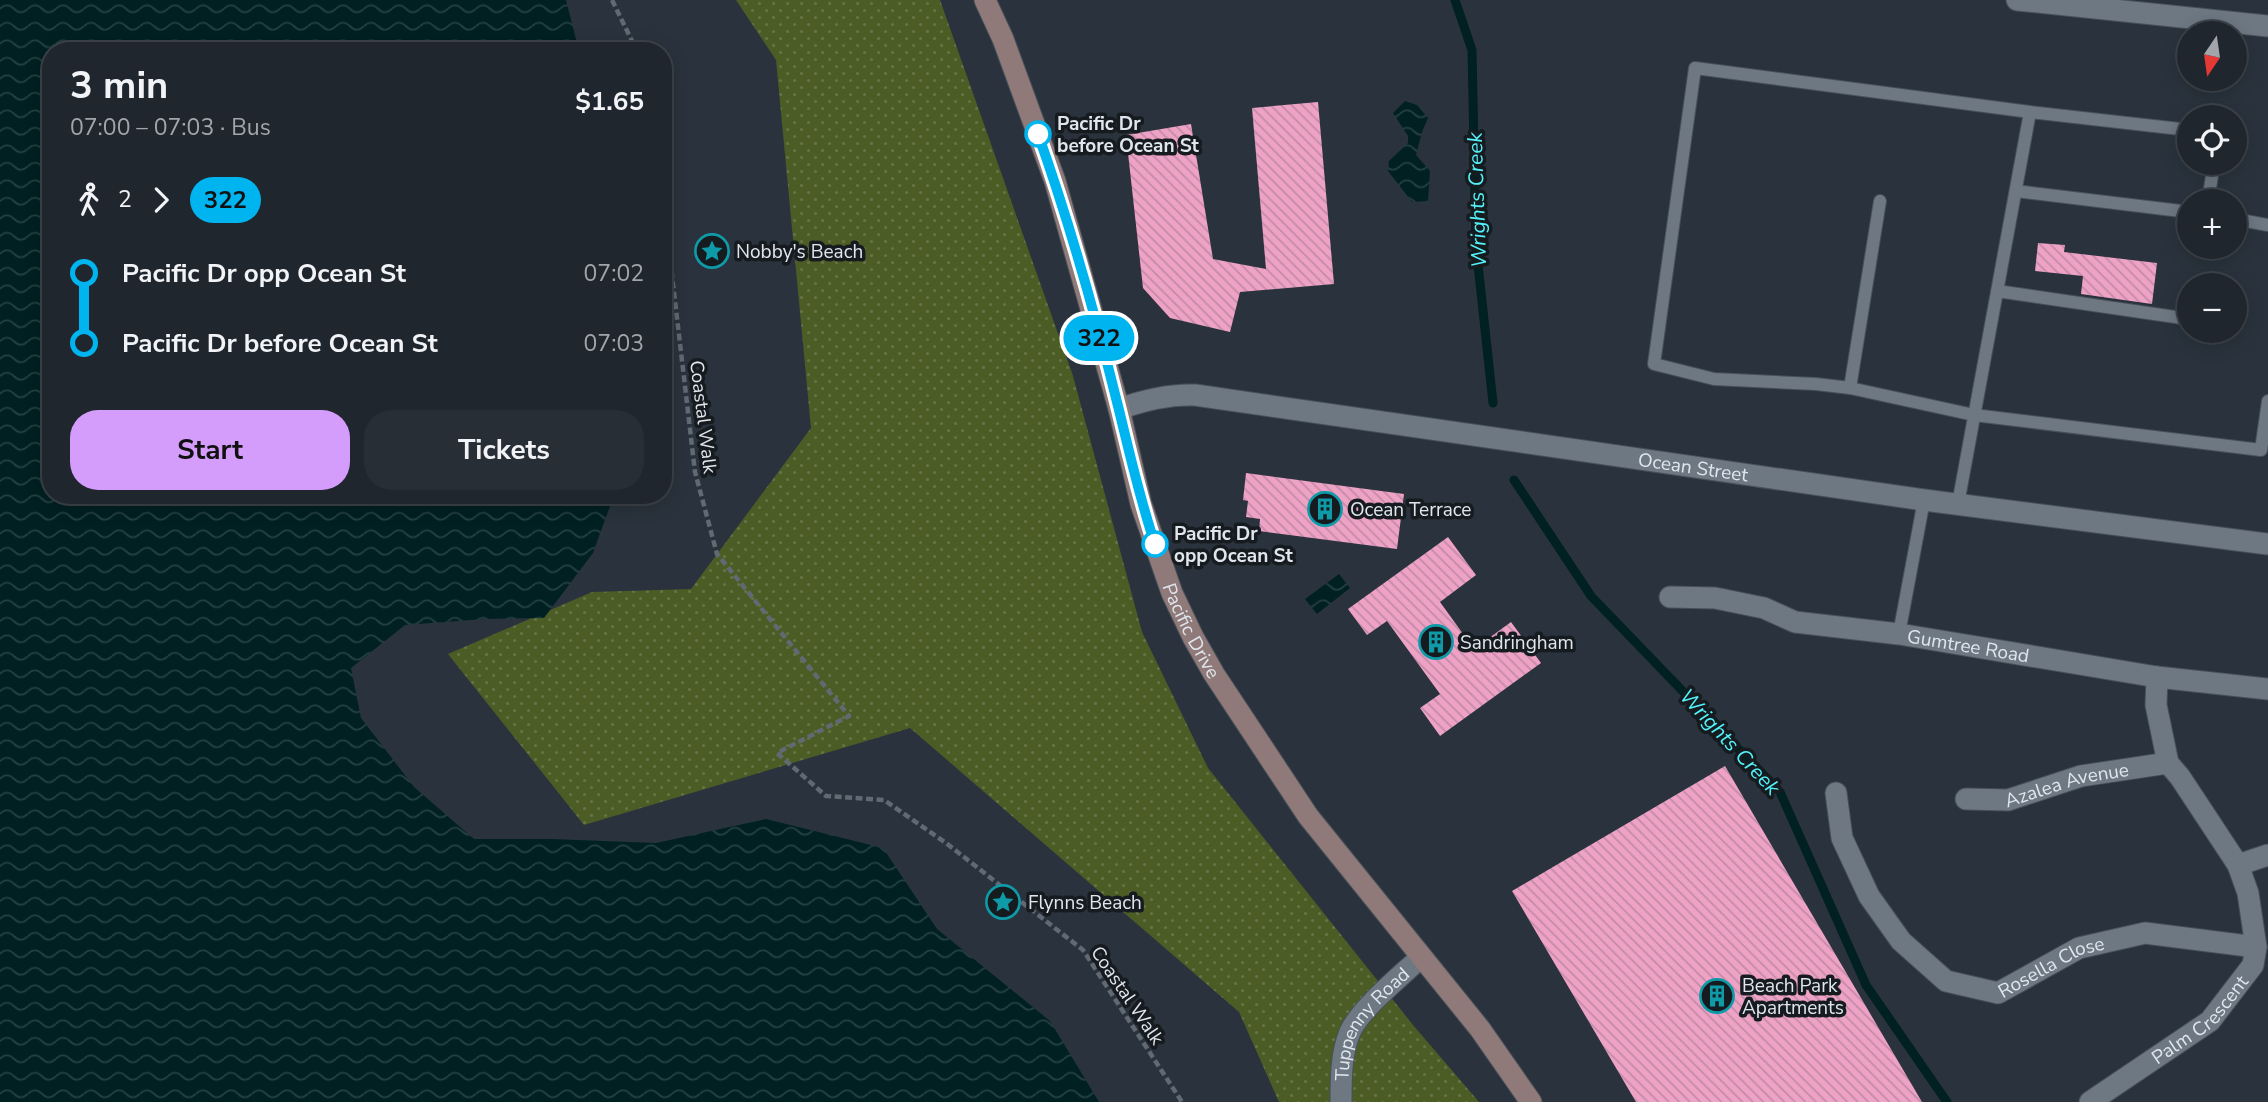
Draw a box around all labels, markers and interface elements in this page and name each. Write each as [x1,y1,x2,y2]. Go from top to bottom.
north arrow [2177,21,2247,91]
map controls [2177,21,2247,343]
text: 3 min [70,60,168,111]
text: $1.65 [575,84,644,119]
button: locate [2177,105,2247,175]
place label: Pacific Dr before Ocean St [1057,111,1200,159]
text: 07:00 – 07:03 · Bus [70,112,271,143]
marker: Pacific Dr before Ocean St [1025,121,1051,147]
water label: Wrights Creek [1461,131,1493,268]
icon: walk [70,181,108,219]
icon: forward [142,181,180,219]
text: 2 [118,184,132,215]
text: 322 [204,184,247,216]
button: + [2177,189,2247,259]
place icon: Nobby's Beach [693,232,731,270]
place label: Nobby's Beach [736,239,863,265]
text: Pacific Dr opp Ocean St [122,256,406,291]
text: 07:02 [584,258,644,289]
button: − [2177,273,2247,343]
line badge: 322 [1059,315,1139,361]
text: 322 [1077,322,1121,354]
text: Pacific Dr before Ocean St [122,326,438,361]
text: 07:03 [584,328,644,359]
street label: Coastal Walk [683,359,723,476]
button: Start [70,410,350,490]
button: Tickets [364,410,644,490]
street label: Ocean Street [1636,447,1750,489]
building icon: Ocean Terrace [1306,490,1344,528]
place label: Ocean Terrace [1350,497,1471,523]
place label: Pacific Dr opp Ocean St [1174,521,1293,569]
marker: Pacific Dr opp Ocean St [1142,531,1168,557]
street label: Pacific Drive [1156,580,1226,684]
building icon: Sandringham [1417,623,1455,661]
street label: Gumtree Road [1905,624,2031,670]
place label: Sandringham [1460,630,1574,656]
water label: Wrights Creek [1673,683,1787,802]
street label: Azalea Avenue [2001,757,2131,814]
place icon: Flynns Beach [984,883,1022,921]
place label: Flynns Beach [1028,890,1142,916]
street label: Rosella Close [1993,931,2107,1005]
street label: Coastal Walk [1085,941,1170,1051]
street label: Tuppenny Road [1329,962,1416,1081]
street label: Palm Crescent [2147,970,2255,1071]
place label: Beach Park Apartments [1742,973,1844,1021]
building icon: Beach Park Apartments [1698,977,1736,1015]

